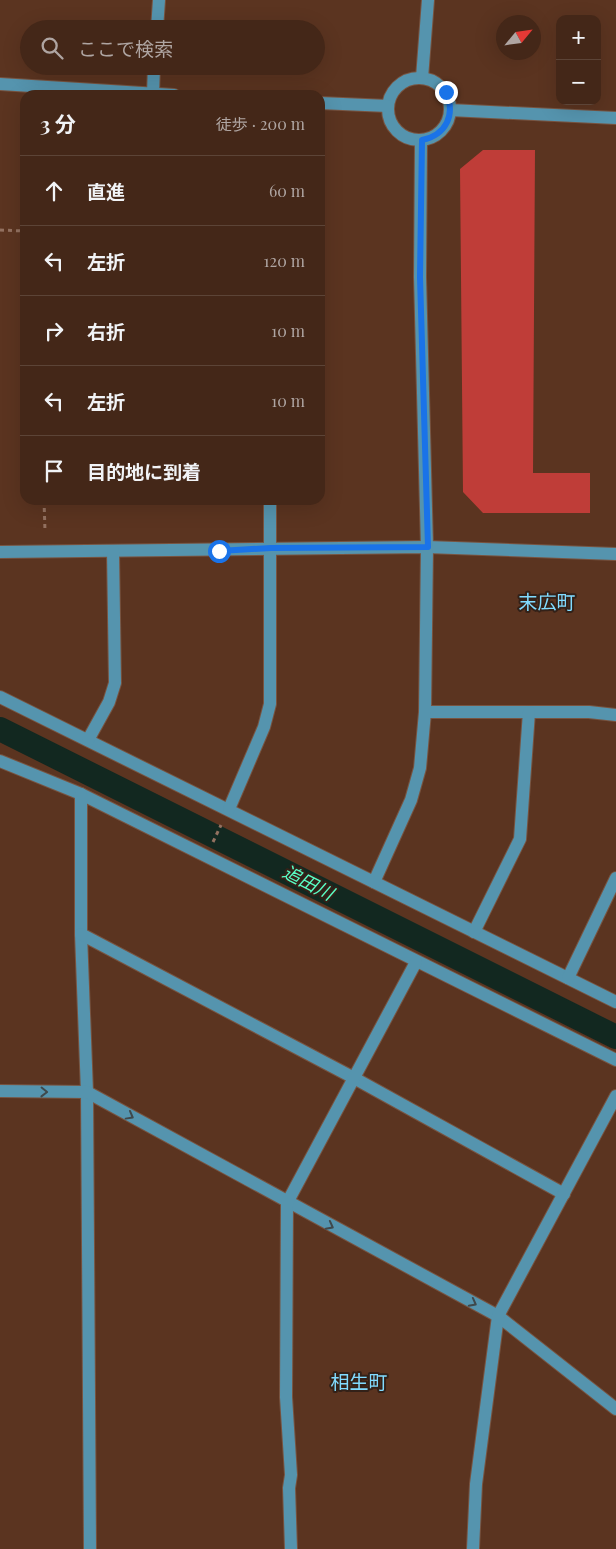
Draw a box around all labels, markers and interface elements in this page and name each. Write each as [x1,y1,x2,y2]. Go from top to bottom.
north arrow [496,15,541,60]
map controls [556,15,601,105]
button: + [556,15,601,60]
search box [20,20,325,75]
icon: search [38,34,66,62]
text: ここで検索 [78,35,173,61]
button: − [556,60,601,105]
route end [435,81,458,104]
text: 3 分 [40,109,76,137]
text: 徒歩 · 200 m [216,113,305,134]
icon: ahead [40,177,68,205]
text: 直進 [87,178,125,204]
text: 60 m [269,180,305,201]
icon: left [40,247,68,275]
text: 左折 [87,248,125,274]
text: 120 m [264,250,305,271]
icon: right [40,317,68,345]
text: 右折 [87,318,125,344]
text: 10 m [271,320,305,341]
icon: left [40,387,68,415]
text: 左折 [87,388,125,414]
text: 10 m [271,390,305,411]
icon: arrive [40,457,68,485]
text: 目的地に到着 [87,458,201,484]
route start [208,540,231,563]
district label: 末広町 [518,588,576,614]
water label: 追田川 [279,859,340,906]
one-way arrow [40,1086,48,1097]
one-way arrow [124,1109,133,1119]
one-way arrow [325,1220,334,1230]
one-way arrow [468,1297,477,1307]
district label: 相生町 [330,1368,388,1394]

